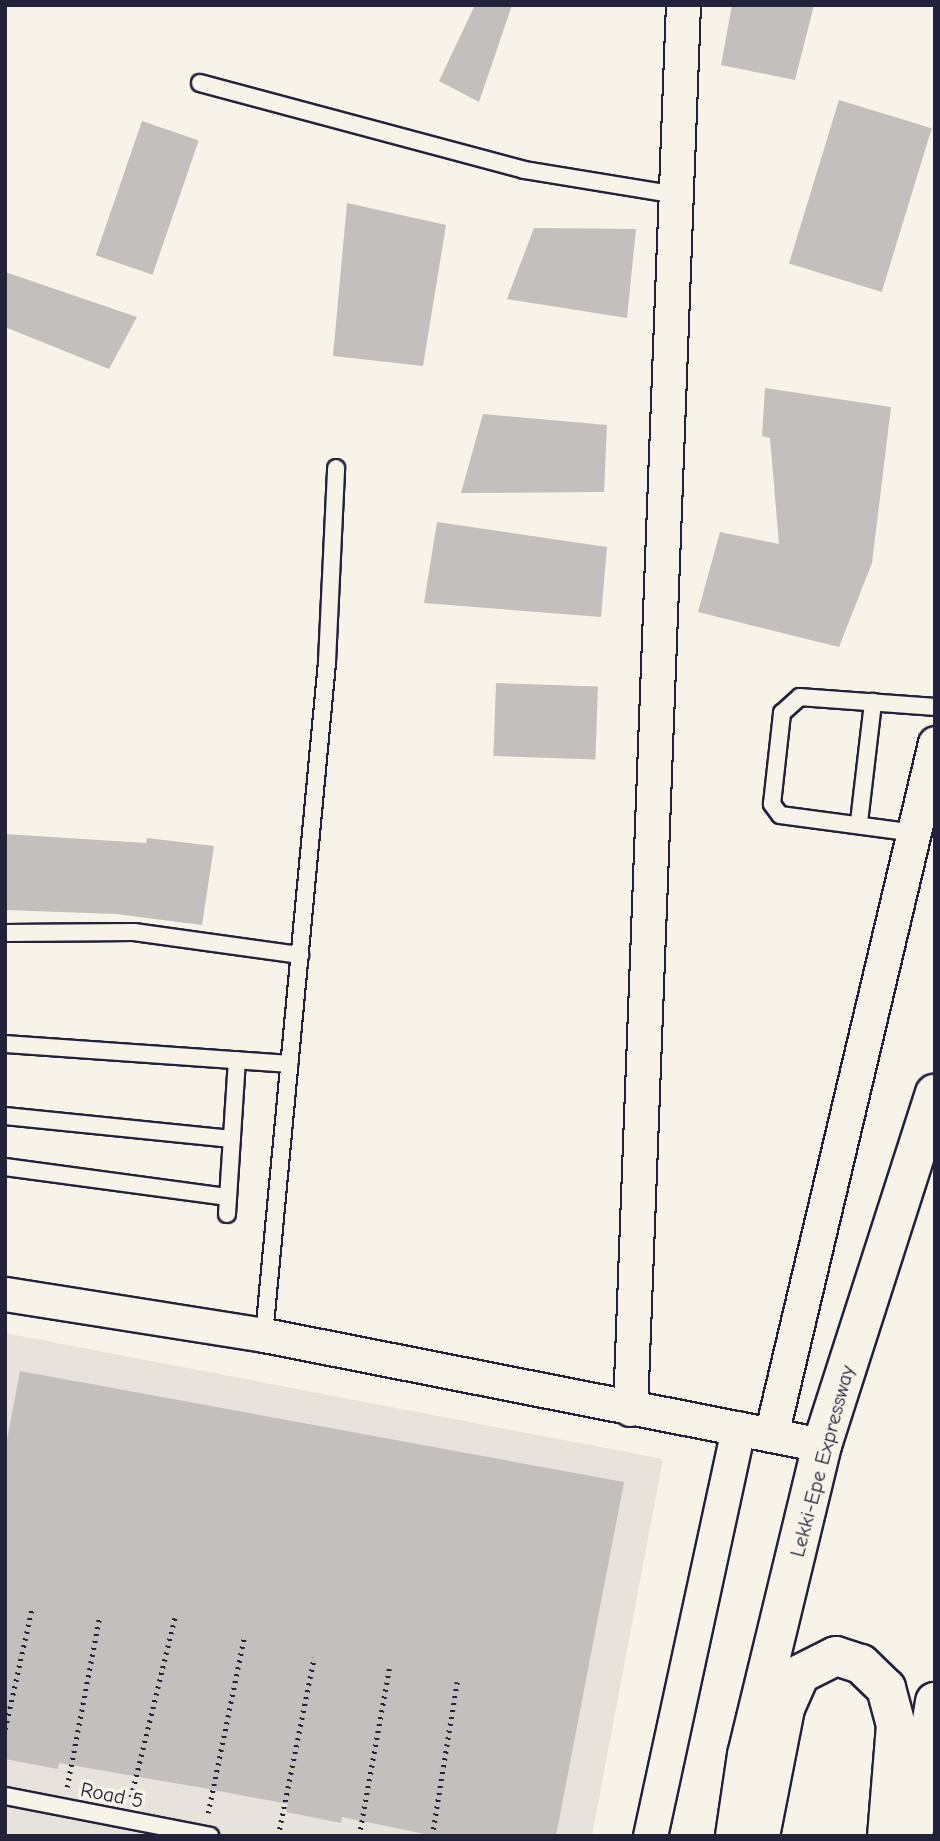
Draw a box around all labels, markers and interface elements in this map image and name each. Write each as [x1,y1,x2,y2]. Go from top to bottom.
street label: Lekki-Epe Expressway [784,1362,860,1560]
street label: Road 5 [78,1777,146,1813]

